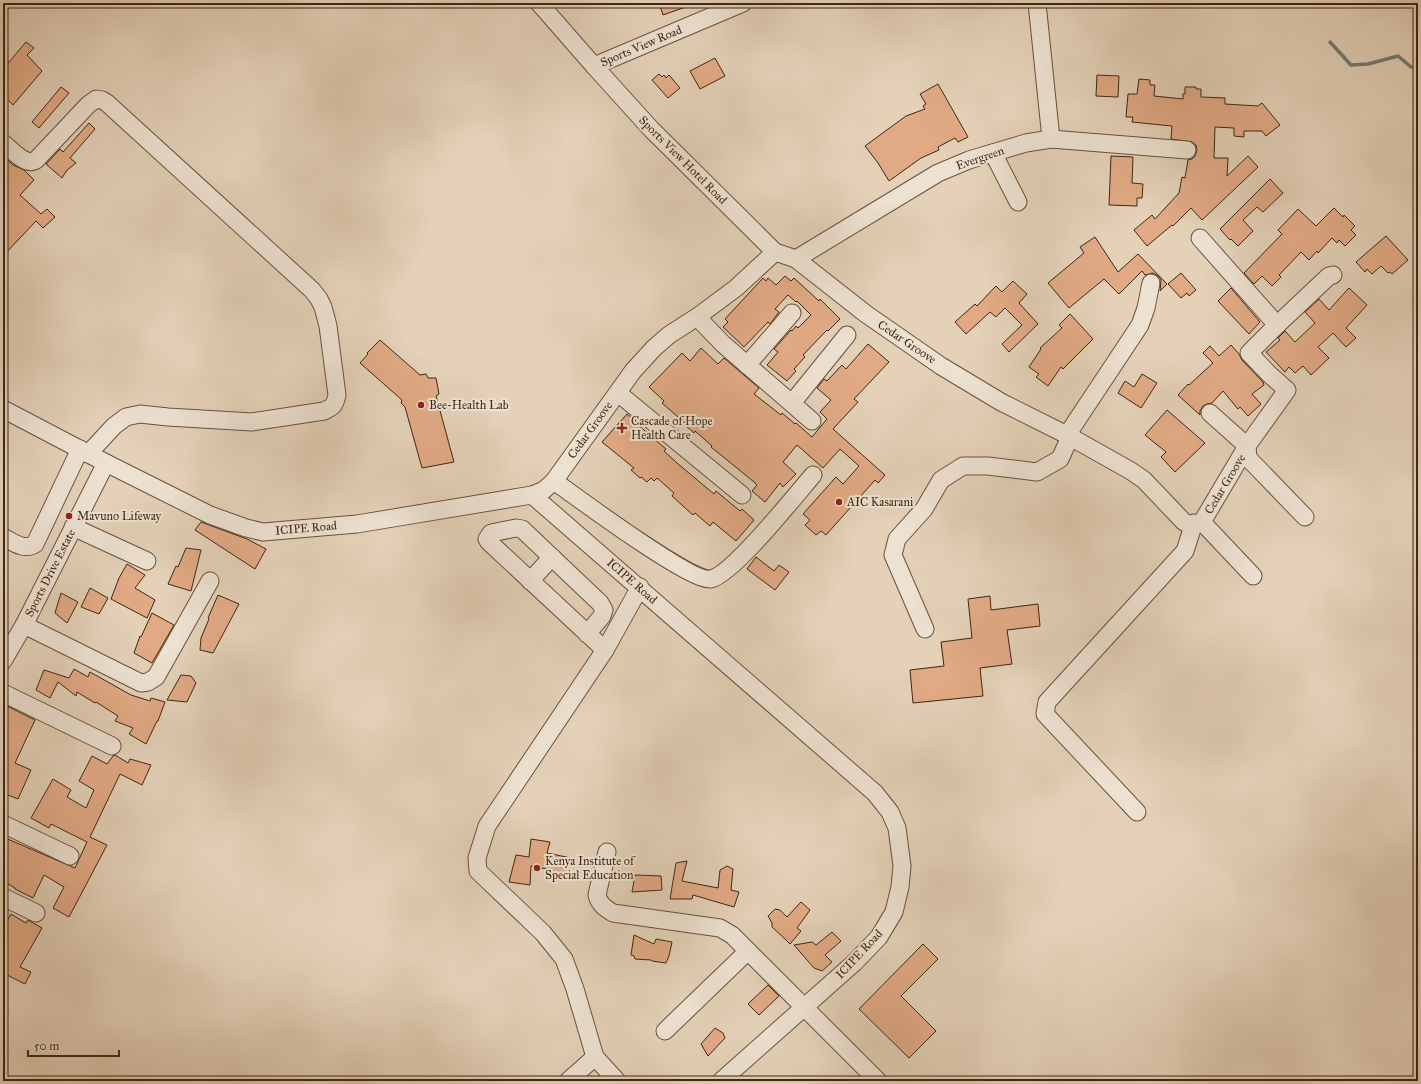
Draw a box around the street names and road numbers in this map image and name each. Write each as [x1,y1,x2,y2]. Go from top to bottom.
street label: Sports View Road [598,22,684,70]
street label: Sports View Hotel Road [636,113,730,207]
street label: Evergreen [954,143,1007,174]
street label: Cedar Groove [875,317,939,367]
street label: Cedar Groove [565,399,615,461]
street label: Cedar Groove [1202,452,1248,516]
street label: ICIPE Road [275,518,337,538]
street label: Sports Drive Estate [22,527,78,619]
street label: ICIPE Road [604,555,660,607]
street label: ICIPE Road [833,927,885,981]

